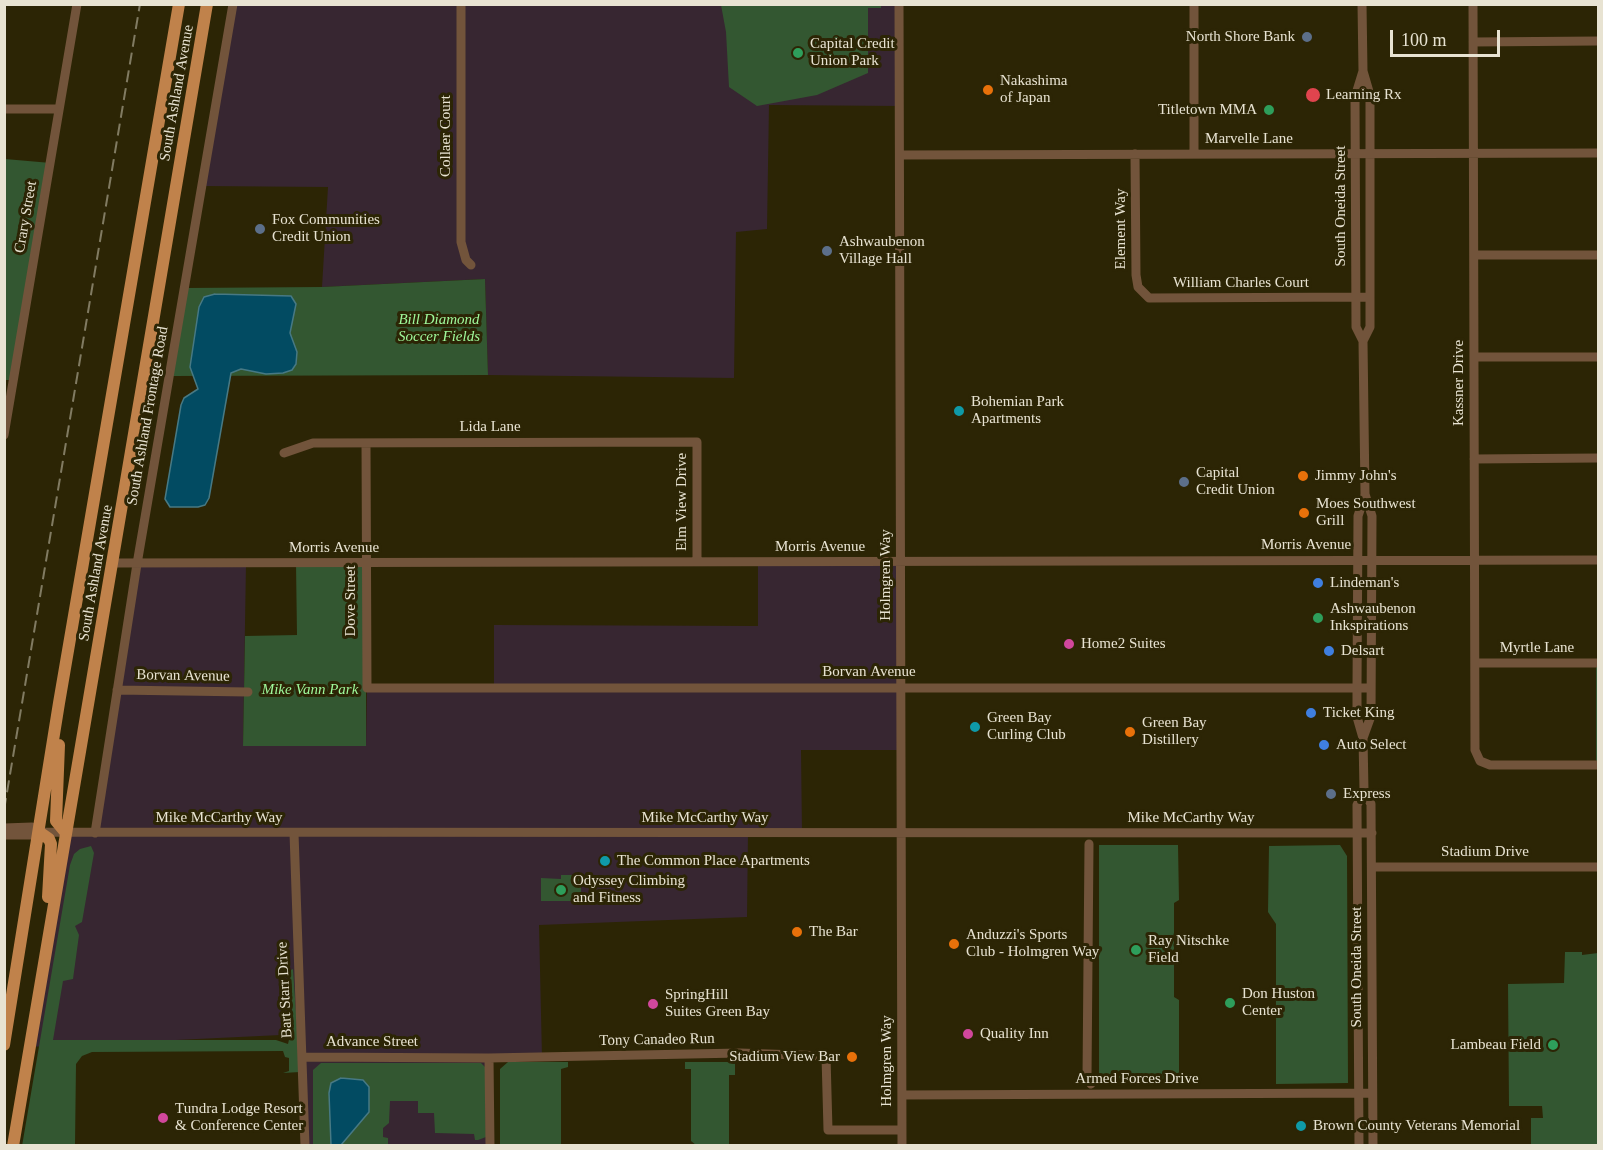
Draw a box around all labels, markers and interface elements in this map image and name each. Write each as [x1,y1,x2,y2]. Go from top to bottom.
scale bar [1393,18,1502,56]
street label: South Ashland Avenue [156,23,198,163]
place label: North Shore Bank [1186,28,1295,46]
marker: North Shore Bank [1300,30,1314,44]
text: 100 m [1401,30,1447,50]
place label: Capital Credit Union Park [810,35,895,70]
marker: Capital Credit Union Park [791,46,805,60]
place label: Nakashima of Japan [1000,72,1067,107]
marker: Nakashima of Japan [981,83,995,97]
marker: Learning Rx [1304,86,1322,104]
place label: Learning Rx [1326,86,1401,104]
street label: Collaer Court [437,95,455,177]
place label: Titletown MMA [1158,101,1257,119]
marker: Titletown MMA [1262,103,1276,117]
street label: Marvelle Lane [1205,130,1293,148]
street label: South Oneida Street [1332,146,1350,266]
street label: Crary Street [11,180,41,254]
street label: Element Way [1112,189,1130,269]
place label: Fox Communities Credit Union [272,211,380,246]
marker: Fox Communities Credit Union [253,222,267,236]
place label: Ashwaubenon Village Hall [839,233,925,268]
marker: Ashwaubenon Village Hall [820,244,834,258]
street label: William Charles Court [1173,274,1309,292]
park label: Bill Diamond Soccer Fields [398,311,480,346]
street label: South Ashland Frontage Road [123,325,173,507]
street label: Kassner Drive [1450,340,1468,426]
place label: Bohemian Park Apartments [971,393,1064,428]
marker: Bohemian Park Apartments [952,404,966,418]
street label: Lida Lane [459,418,521,436]
street label: Elm View Drive [673,453,691,551]
place label: Capital Credit Union [1196,464,1275,499]
place label: Jimmy John's [1315,467,1396,485]
marker: Jimmy John's [1296,469,1310,483]
marker: Capital Credit Union [1177,475,1191,489]
place label: Moes Southwest Grill [1316,495,1416,530]
street label: South Ashland Avenue [75,503,117,643]
marker: Moes Southwest Grill [1297,506,1311,520]
street label: Holmgren Way [877,529,895,621]
street label: Morris Avenue [1261,536,1351,554]
street label: Morris Avenue [775,538,865,556]
street label: Morris Avenue [289,539,379,557]
street label: Dove Street [342,565,360,637]
place label: Lindeman's [1330,574,1399,592]
marker: Lindeman's [1311,576,1325,590]
place label: Ashwaubenon Inkspirations [1330,600,1416,635]
marker: Ashwaubenon Inkspirations [1311,611,1325,625]
place label: Home2 Suites [1081,635,1166,653]
marker: Home2 Suites [1062,637,1076,651]
street label: Myrtle Lane [1500,639,1574,657]
place label: Delsart [1341,642,1384,660]
marker: Delsart [1322,644,1336,658]
street label: Borvan Avenue [822,663,916,681]
street label: Borvan Avenue [136,666,230,686]
park label: Mike Vann Park [262,681,358,699]
place label: Ticket King [1323,704,1395,722]
marker: Ticket King [1304,706,1318,720]
place label: Green Bay Curling Club [987,709,1066,744]
place label: Green Bay Distillery [1142,714,1207,749]
marker: Green Bay Curling Club [968,720,982,734]
marker: Green Bay Distillery [1123,725,1137,739]
place label: Auto Select [1336,736,1406,754]
marker: Auto Select [1317,738,1331,752]
place label: Express [1343,785,1390,803]
marker: Express [1324,787,1338,801]
street label: Mike McCarthy Way [155,809,283,827]
street label: Mike McCarthy Way [641,809,769,827]
street label: Mike McCarthy Way [1127,809,1255,827]
street label: Stadium Drive [1441,843,1529,861]
place label: The Common Place Apartments [617,852,810,870]
marker: The Common Place Apartments [598,854,612,868]
place label: Odyssey Climbing and Fitness [573,872,685,907]
marker: Odyssey Climbing and Fitness [554,883,568,897]
street label: South Oneida Street [1348,907,1366,1027]
place label: The Bar [809,923,858,941]
marker: The Bar [790,925,804,939]
place label: Anduzzi's Sports Club - Holmgren Way [966,926,1099,961]
place label: Ray Nitschke Field [1148,932,1229,967]
marker: Anduzzi's Sports Club - Holmgren Way [947,937,961,951]
street label: Bart Starr Drive [273,941,297,1039]
marker: Ray Nitschke Field [1129,943,1143,957]
place label: Don Huston Center [1242,985,1315,1020]
place label: SpringHill Suites Green Bay [665,986,770,1021]
marker: Don Huston Center [1223,996,1237,1010]
marker: SpringHill Suites Green Bay [646,997,660,1011]
street label: Holmgren Way [878,1015,896,1107]
place label: Quality Inn [980,1025,1049,1043]
marker: Quality Inn [961,1027,975,1041]
street label: Tony Canadeo Run [599,1030,715,1050]
street label: Advance Street [326,1033,418,1051]
place label: Lambeau Field [1451,1036,1541,1054]
marker: Lambeau Field [1546,1038,1560,1052]
place label: Stadium View Bar [729,1048,840,1066]
marker: Stadium View Bar [845,1050,859,1064]
street label: Armed Forces Drive [1075,1070,1199,1088]
place label: Tundra Lodge Resort & Conference Center [175,1100,303,1135]
marker: Tundra Lodge Resort & Conference Center [156,1111,170,1125]
place label: Brown County Veterans Memorial [1313,1117,1520,1135]
marker: Brown County Veterans Memorial [1294,1119,1308,1133]

